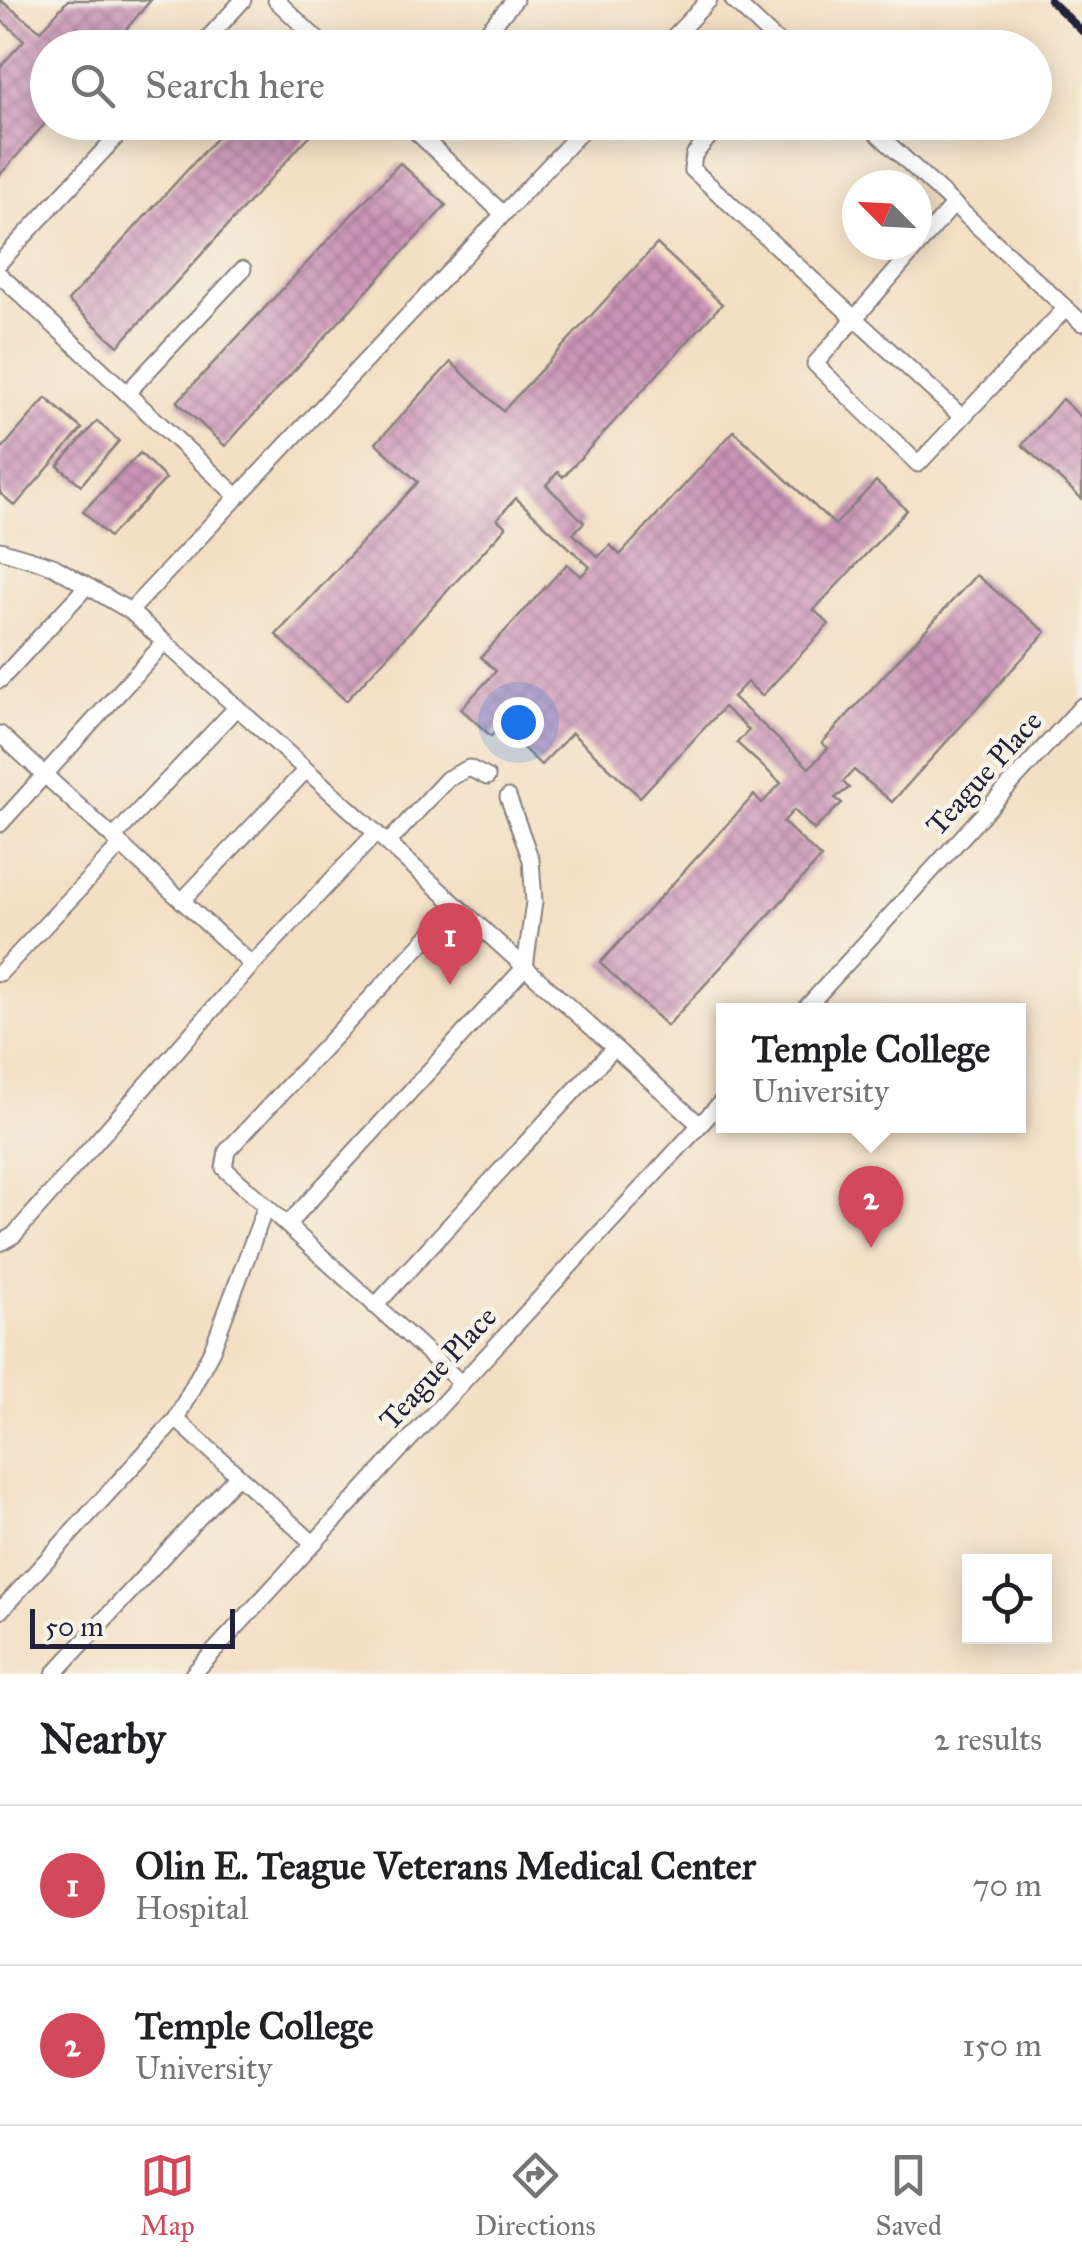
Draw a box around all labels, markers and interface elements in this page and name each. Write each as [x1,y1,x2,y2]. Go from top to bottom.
search box [30,30,1052,140]
icon: search [65,58,120,113]
text: Search here [145,62,325,108]
north arrow [842,170,932,260]
your location [493,697,544,748]
street label: Teague Place [919,703,1049,843]
pin: 1 [418,902,482,985]
popup [716,1003,1026,1133]
text: Temple College [752,1026,990,1072]
text: University [752,1072,889,1111]
pin: 2 [838,1166,904,1248]
street label: Teague Place [372,1299,504,1437]
map controls [962,1554,1052,1644]
button: locate [962,1554,1052,1644]
scale bar [30,1604,235,1648]
text: 50 m [45,1609,104,1644]
text: Nearby [40,1713,165,1765]
text: 2 results [934,1720,1042,1759]
text: Olin E. Teague Veterans Medical Center [135,1843,756,1889]
text: 1 [66,1866,79,1905]
text: 70 m [973,1866,1042,1905]
text: Hospital [135,1889,248,1928]
text: Temple College [135,2003,374,2049]
text: 2 [65,2026,80,2065]
text: 150 m [962,2026,1042,2065]
text: University [135,2049,272,2088]
tab: Map [140,2148,195,2243]
tab: Directions [475,2148,596,2243]
tab: Saved [876,2148,942,2243]

